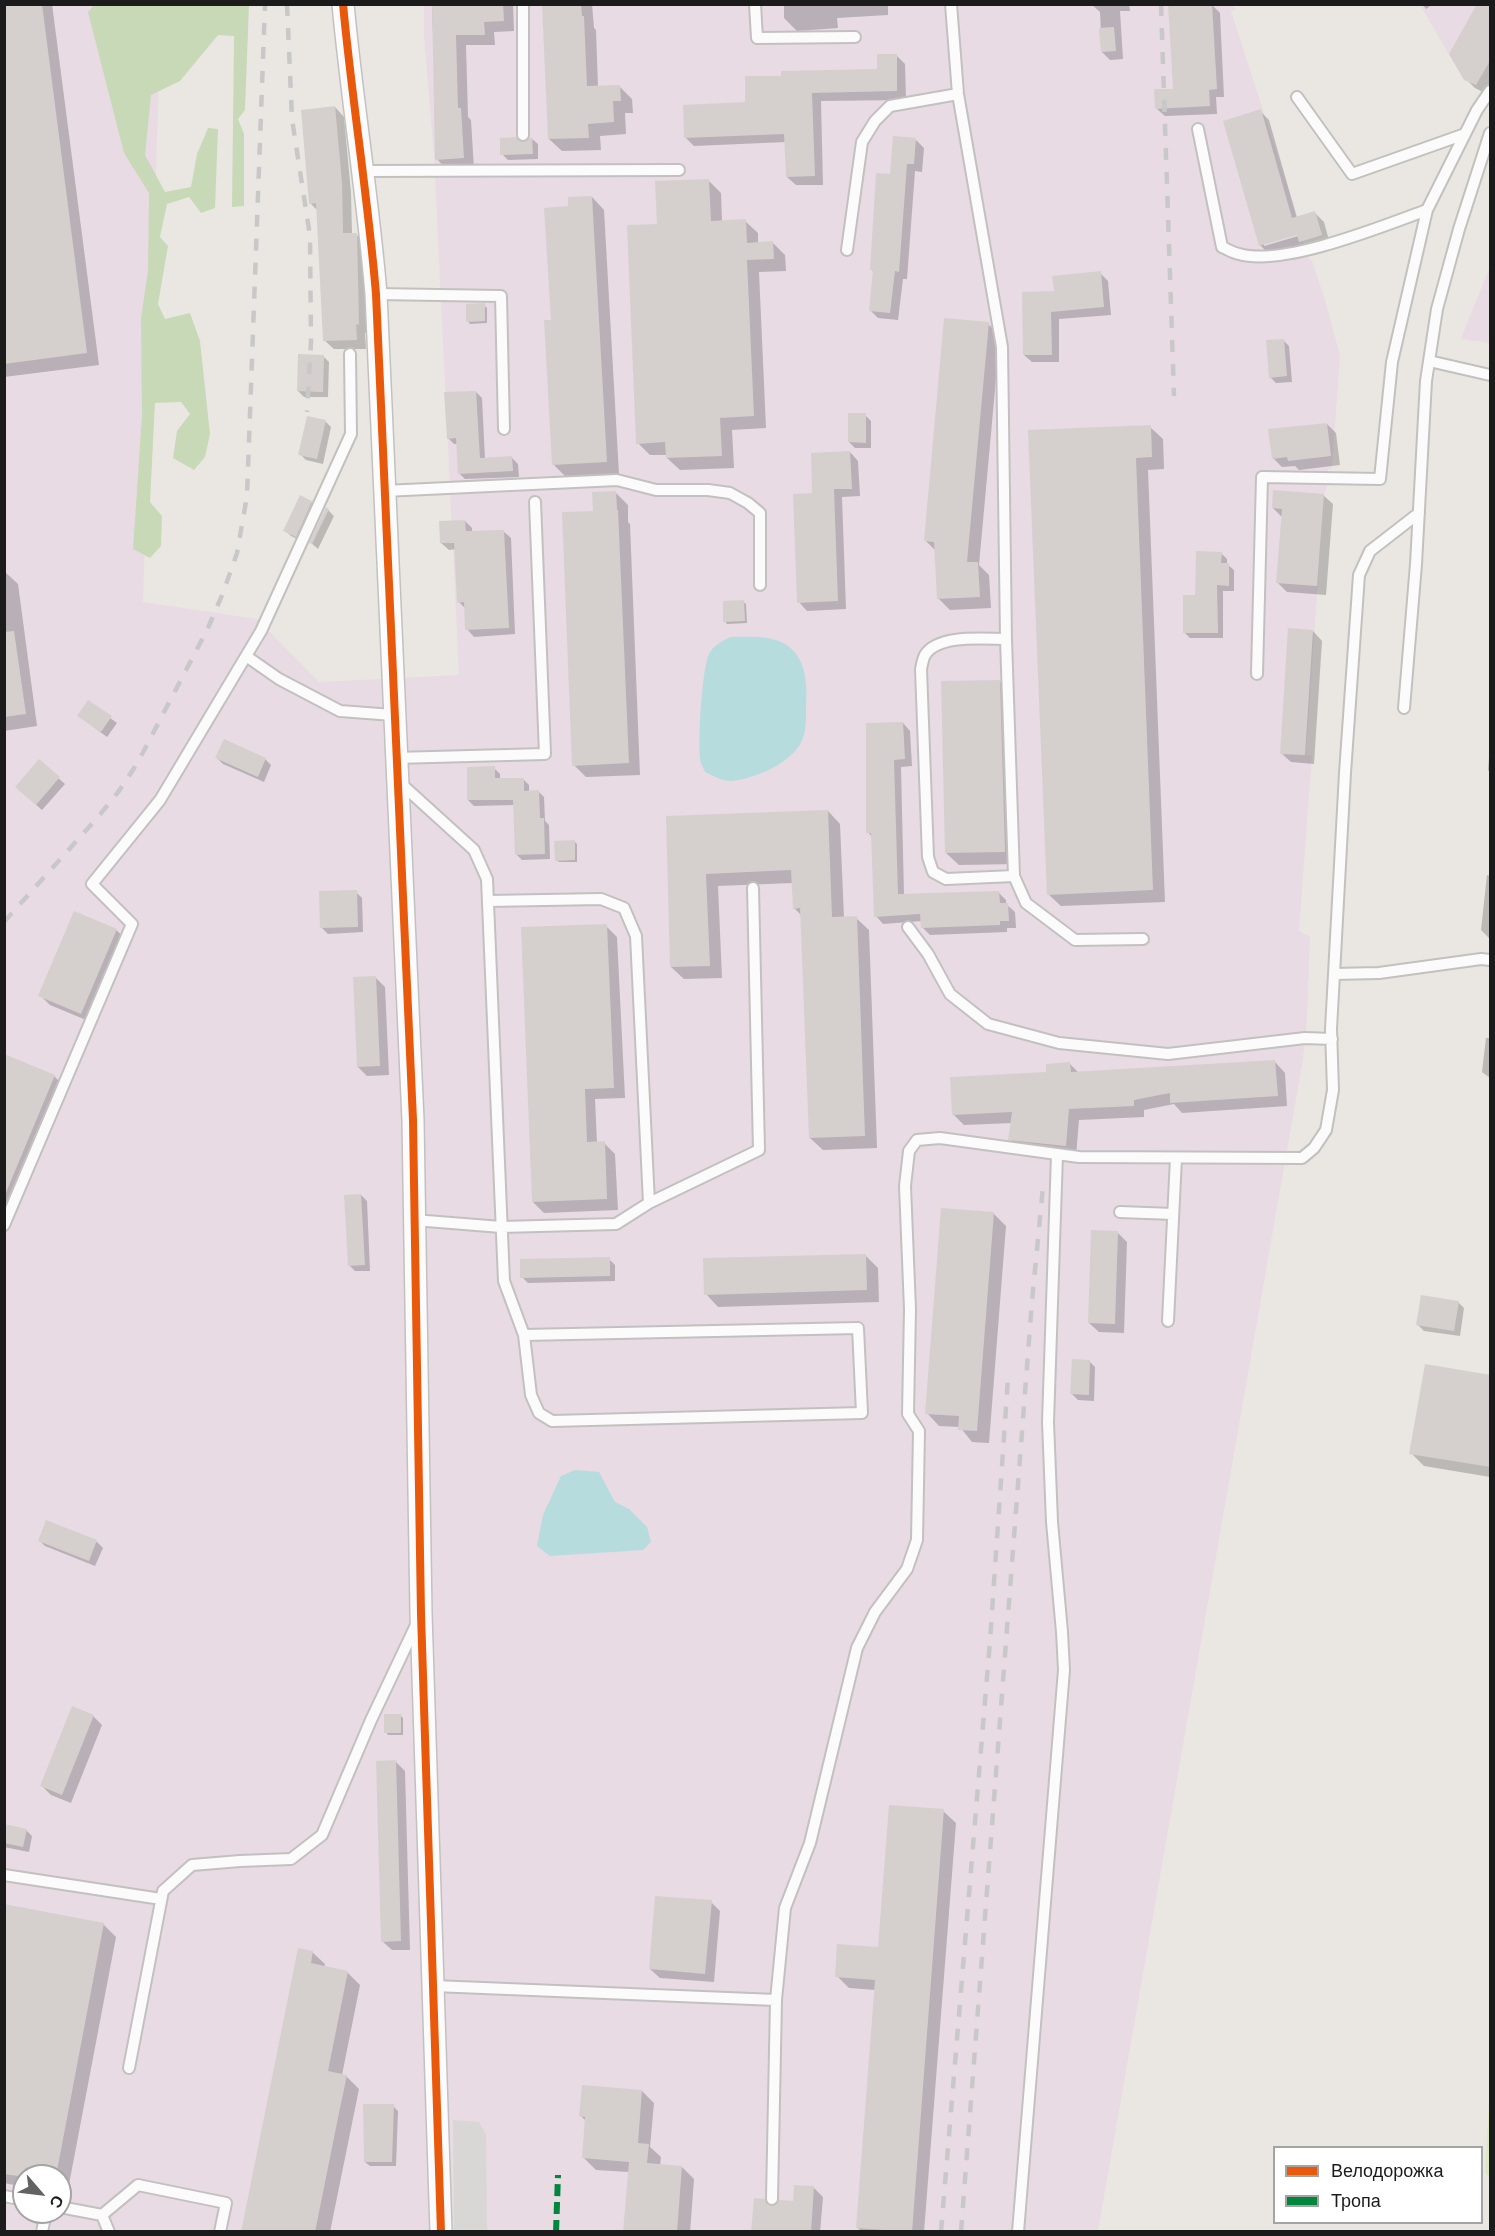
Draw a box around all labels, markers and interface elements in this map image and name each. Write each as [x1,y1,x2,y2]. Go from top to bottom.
legend [1273,2146,1483,2224]
text: Велодорожка [1331,2160,1443,2181]
north arrow [12,2164,72,2224]
text: Тропа [1331,2190,1381,2211]
text: С [45,2192,68,2211]

